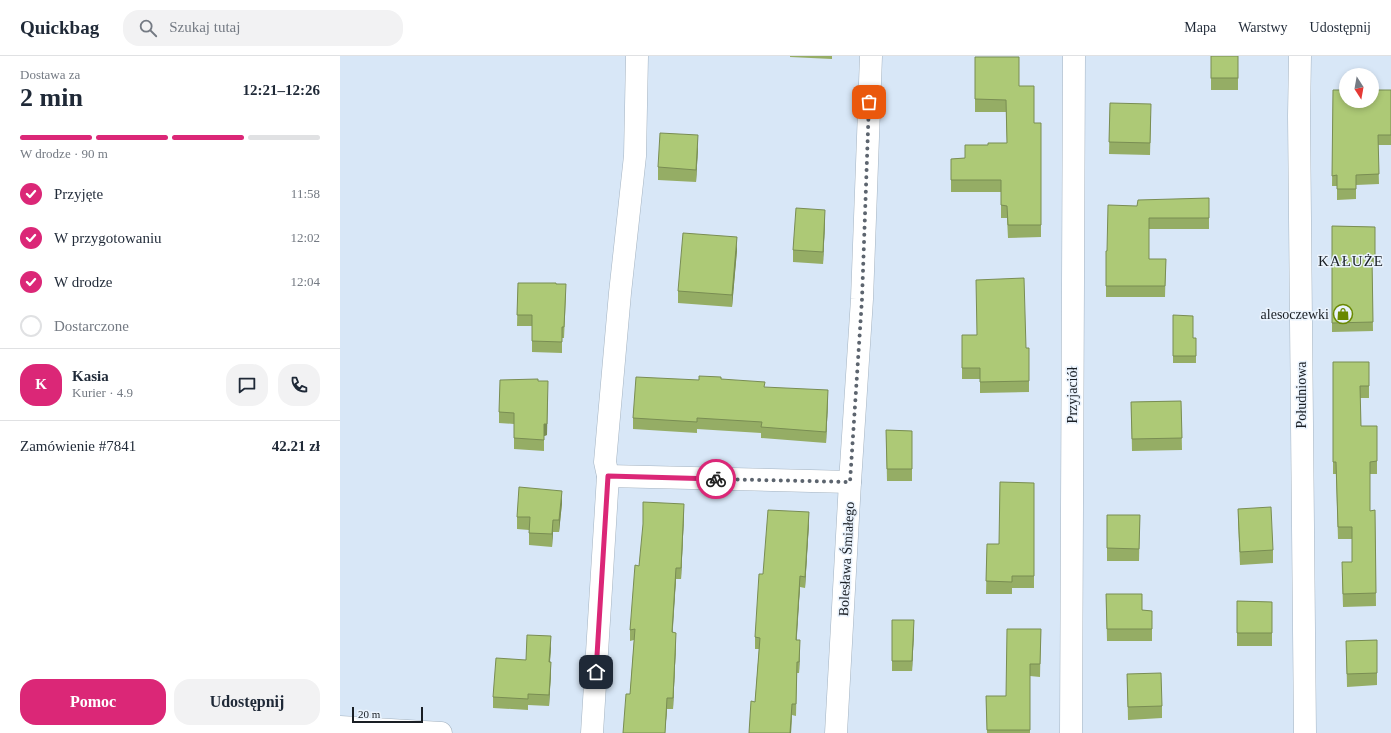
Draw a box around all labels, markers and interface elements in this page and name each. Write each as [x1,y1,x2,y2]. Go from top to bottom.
search box [123,10,403,46]
text: Quickbag [20,17,99,38]
icon: search [137,17,159,39]
text: Szukaj tutaj [169,19,240,35]
text: Mapa [1184,20,1216,35]
text: Warstwy [1238,20,1288,35]
text: Udostępnij [1310,20,1371,35]
text: Dostawa za [20,67,80,82]
north arrow [1339,68,1379,108]
map controls [1339,68,1379,108]
text: 12:21–12:26 [243,82,320,98]
text: 2 min [20,83,83,112]
pin [852,85,886,119]
icon: bag [858,91,880,113]
text: W drodze · 90 m [20,146,108,161]
icon: check [20,183,42,205]
text: Przyjęte [54,186,103,202]
text: 11:58 [291,186,320,201]
icon: check [20,227,42,249]
text: W przygotowaniu [54,230,162,246]
text: 12:02 [290,230,320,245]
district label: KAŁUŻE [1318,253,1384,269]
icon: check [20,271,42,293]
text: W drodze [54,274,112,290]
text: 12:04 [290,274,320,289]
shop icon: alesoczewki [1332,303,1354,325]
place label: alesoczewki [1261,307,1329,322]
text: Dostarczone [54,318,129,334]
street label: Południowa [1294,361,1309,428]
button: chat [226,364,268,406]
button: phone [278,364,320,406]
street label: Przyjaciół [1065,367,1080,423]
text: Kasia [72,368,109,384]
text: K [35,376,47,392]
text: Kurier · 4.9 [72,385,133,400]
text: Zamówienie #7841 [20,438,136,454]
text: 42.21 zł [272,438,320,454]
courier [696,459,736,499]
icon: bike [705,468,727,490]
street label: Bolesława Śmiałego [835,501,857,617]
pin [579,655,613,689]
icon: home [585,661,607,683]
button: Pomoc [20,679,166,725]
button: Udostępnij [174,679,320,725]
scale bar [352,705,423,724]
text: 20 m [358,708,380,720]

